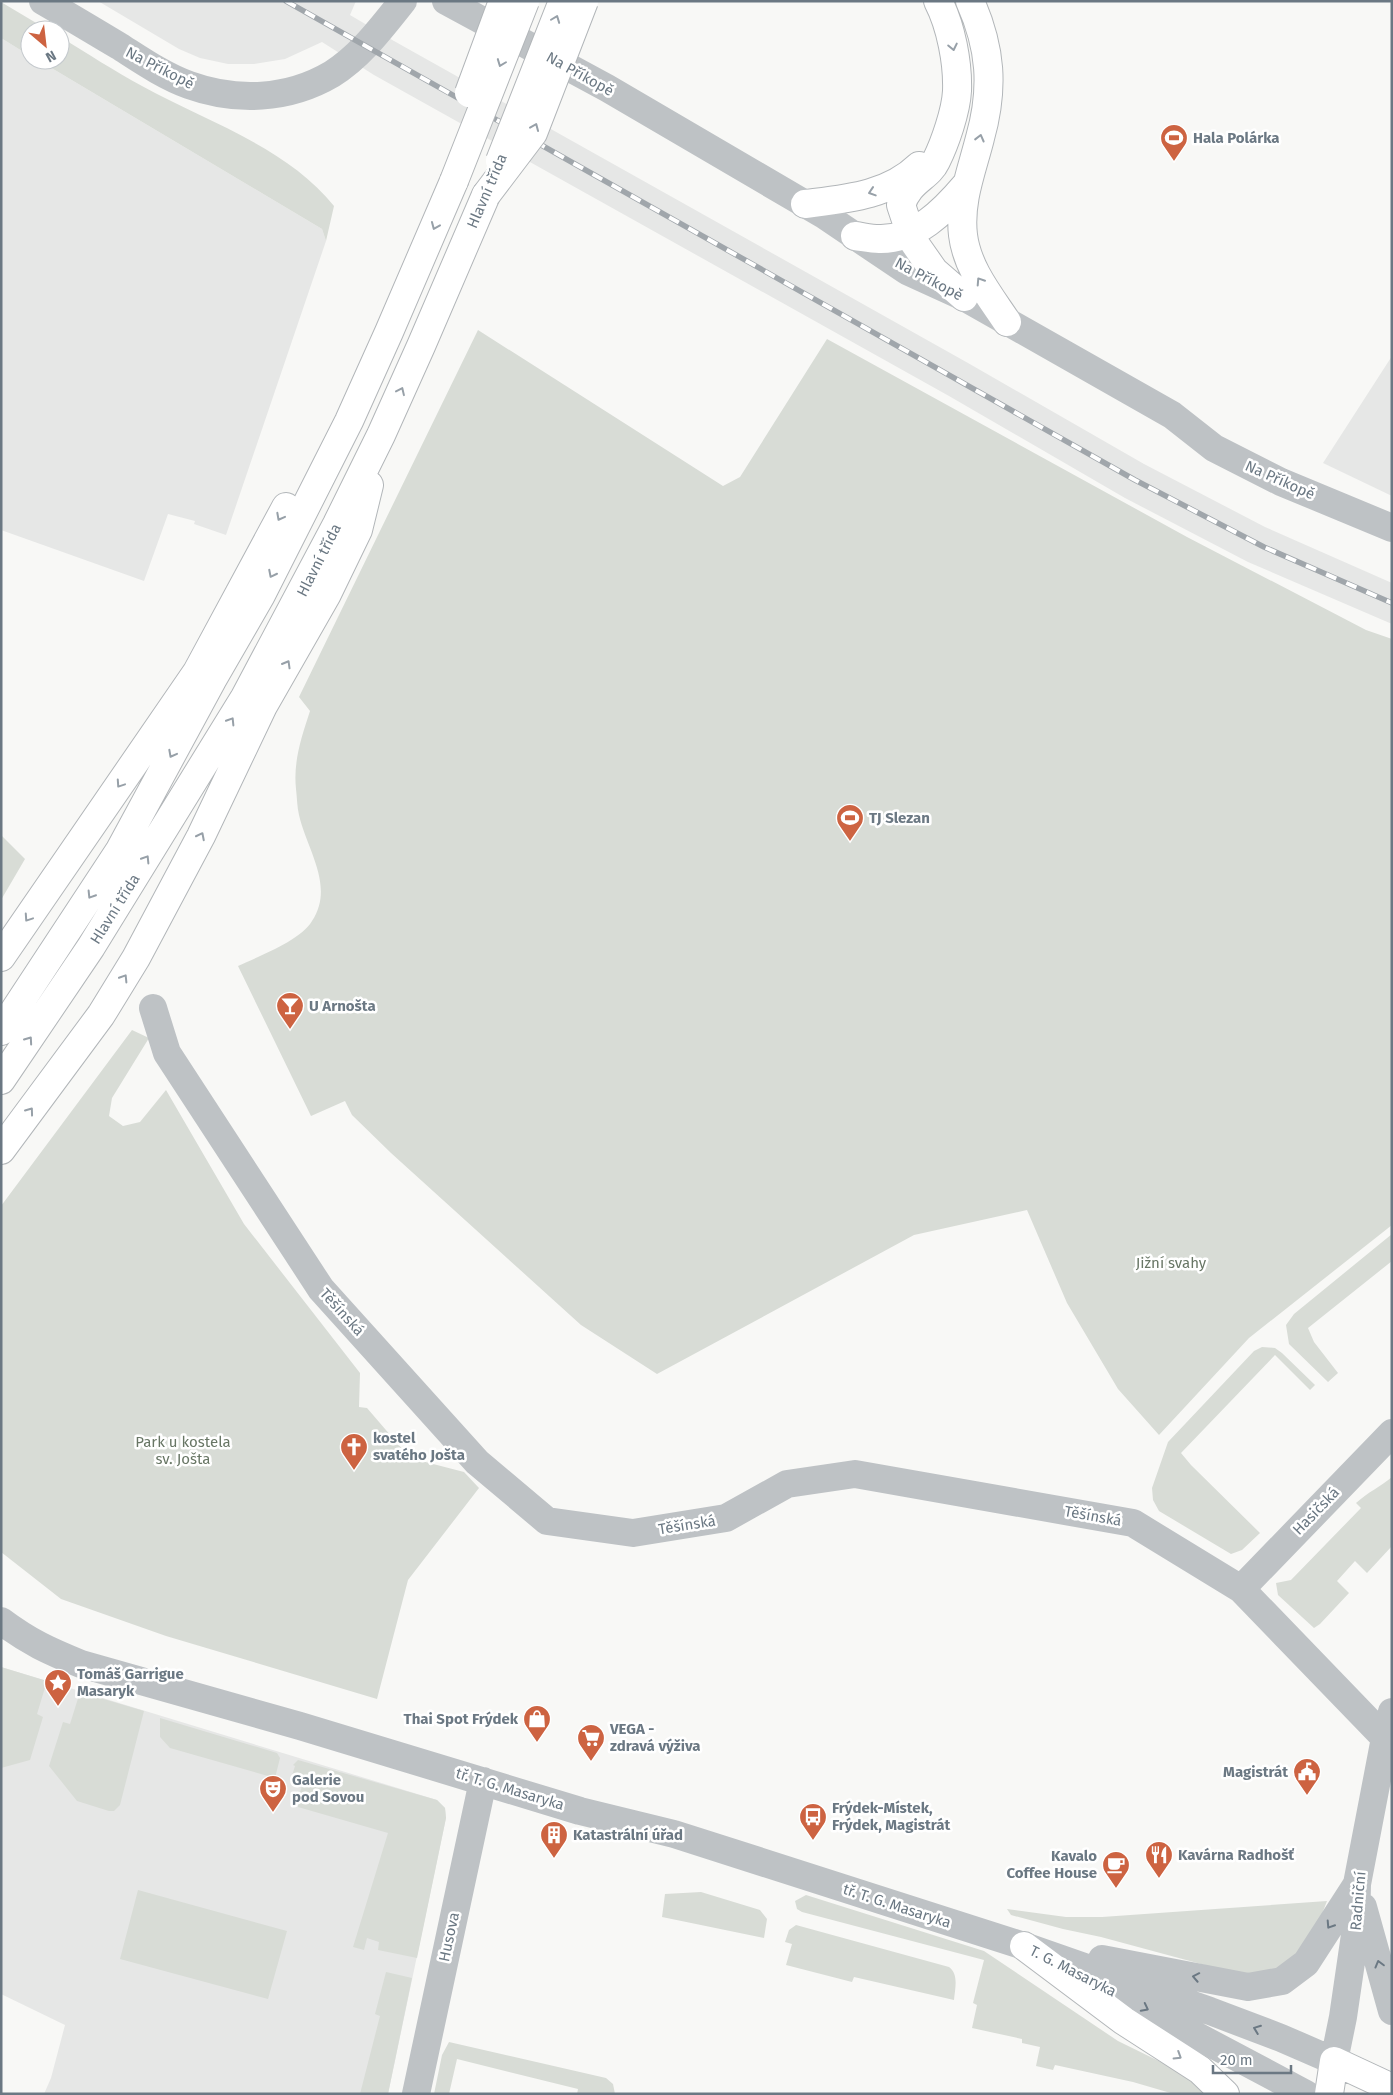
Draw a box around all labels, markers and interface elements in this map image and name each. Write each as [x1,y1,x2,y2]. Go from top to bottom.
one-way arrow [550,15,560,24]
north arrow [20,20,70,70]
street label: Na Příkopě [123,43,197,93]
one-way arrow [947,43,958,52]
text: N [43,46,59,66]
street label: Na Příkopě [543,48,617,100]
one-way arrow [497,58,507,67]
one-way arrow [528,123,539,132]
sports icon: Hala Polárka [1159,123,1189,162]
place label: Hala Polárka [1193,129,1279,147]
one-way arrow [974,134,985,143]
street label: Hlavní třída [463,151,511,231]
one-way arrow [869,186,877,196]
one-way arrow [430,221,441,230]
street label: Na Příkopě [892,254,966,304]
one-way arrow [977,277,987,286]
one-way arrow [394,387,405,396]
street label: Na Příkopě [1242,457,1318,503]
one-way arrow [276,512,286,521]
street label: Hlavní třída [293,521,345,599]
one-way arrow [268,569,278,578]
one-way arrow [281,660,291,669]
one-way arrow [225,717,234,726]
one-way arrow [168,748,178,757]
one-way arrow [117,778,126,788]
sports icon: TJ Slezan [835,803,865,842]
place label: TJ Slezan [869,809,930,827]
one-way arrow [195,832,205,841]
one-way arrow [140,856,149,865]
street label: Hlavní třída [86,871,144,947]
one-way arrow [88,889,98,898]
one-way arrow [25,912,34,922]
one-way arrow [117,975,127,984]
bar icon: U Arnošta [275,991,305,1030]
place label: U Arnošta [309,997,376,1015]
one-way arrow [23,1036,32,1045]
one-way arrow [24,1107,33,1117]
park label: Jižní svahy [1136,1254,1207,1272]
street label: Těšínská [316,1285,368,1339]
place label: kostel svatého Jošta [373,1429,465,1464]
church icon: kostel svatého Jošta [339,1432,369,1471]
park label: Park u kostela sv. Jošta [135,1433,231,1468]
street label: Hasičská [1289,1483,1343,1539]
street label: Těšínská [1063,1502,1123,1530]
street label: Těšínská [657,1512,717,1538]
place label: Tomáš Garrigue Masaryk [77,1665,184,1700]
place icon: Tomáš Garrigue Masaryk [43,1668,73,1707]
shop icon: Thai Spot Frýdek [522,1704,552,1743]
place label: Thai Spot Frýdek [404,1710,519,1728]
place label: VEGA - zdravá výživa [609,1720,701,1755]
supermarket icon: VEGA - zdravá výživa [576,1723,606,1762]
public building icon: Magistrát [1292,1757,1322,1796]
place label: Magistrát [1223,1763,1288,1781]
street label: tř. T. G. Masaryka [454,1764,566,1814]
place label: Galerie pod Sovou [292,1771,364,1806]
theatre icon: Galerie pod Sovou [258,1774,288,1813]
place label: Frýdek-Místek, Frýdek, Magistrát [832,1799,950,1834]
bus stop icon: Frýdek-Místek, Frýdek, Magistrát [798,1802,828,1841]
building icon: Katastrální úřad [539,1820,569,1859]
place label: Katastrální úřad [573,1826,683,1844]
restaurant icon: Kavárna Radhošť [1144,1840,1174,1879]
place label: Kavárna Radhošť [1178,1846,1294,1864]
place label: Kavalo Coffee House [1006,1847,1097,1882]
cafe icon: Kavalo Coffee House [1101,1850,1131,1889]
street label: Radniční [1346,1871,1370,1931]
street label: tř. T. G. Masaryka [841,1880,953,1932]
street label: Husova [435,1911,463,1963]
one-way arrow [1327,1920,1337,1929]
street label: T. G. Masaryka [1027,1941,1119,2001]
one-way arrow [1374,1960,1384,1968]
one-way arrow [1192,1972,1201,1983]
one-way arrow [1140,2002,1149,2012]
one-way arrow [1253,2024,1262,2035]
scale bar [1213,2042,1290,2074]
one-way arrow [1172,2049,1181,2059]
text: 20 m [1220,2051,1253,2069]

